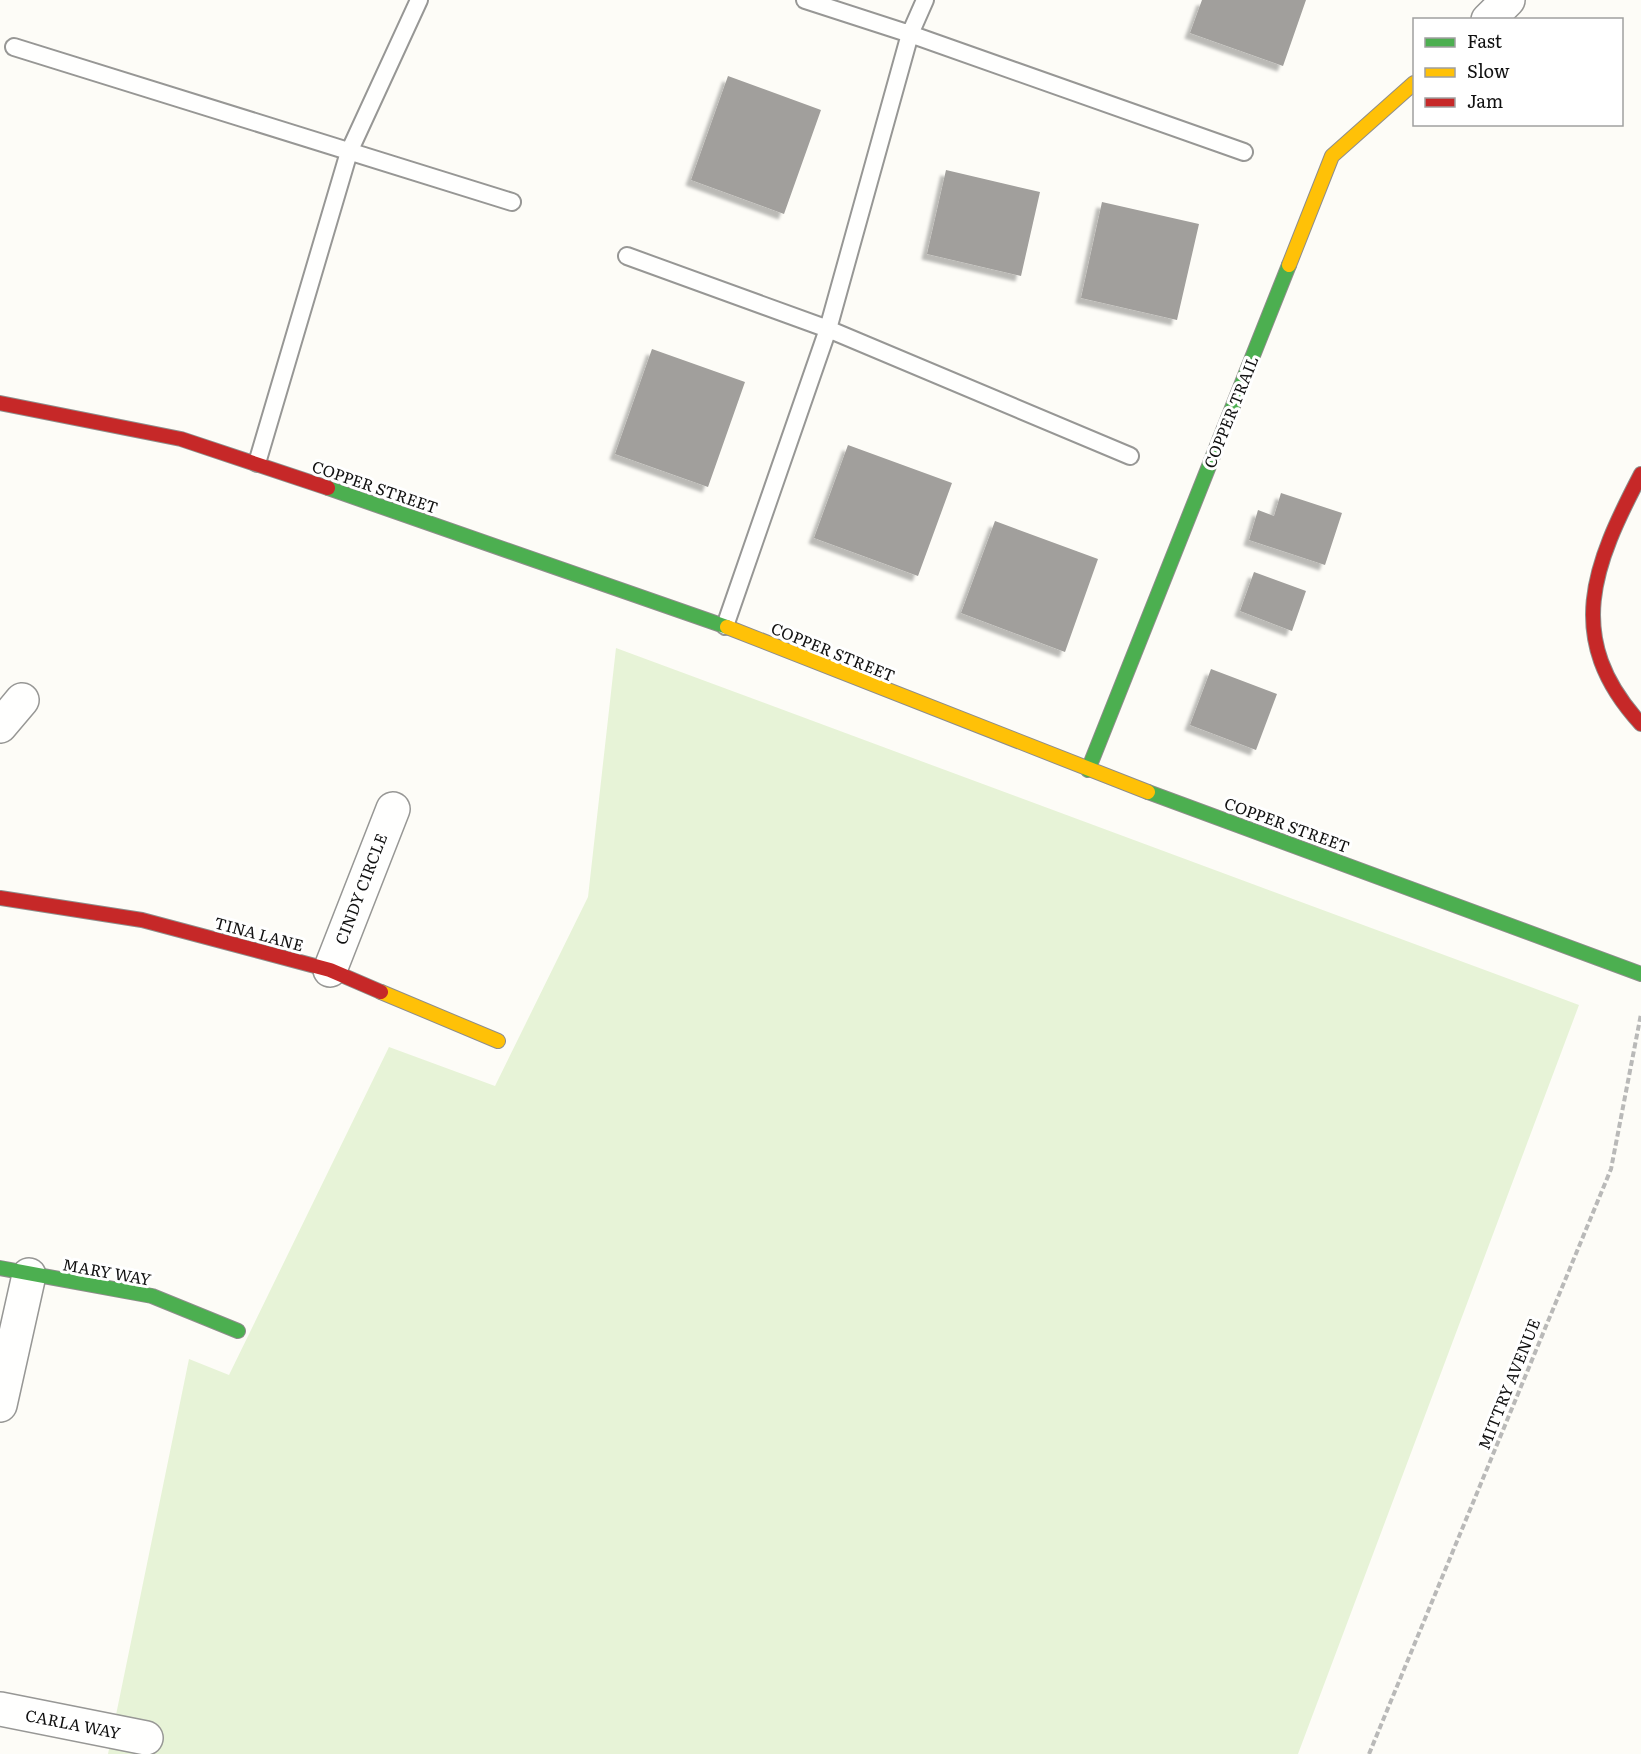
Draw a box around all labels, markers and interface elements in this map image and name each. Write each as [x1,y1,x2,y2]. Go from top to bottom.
legend [1413,18,1623,126]
text: Fast [1467,27,1503,54]
text: Slow [1467,57,1510,84]
text: Jam [1467,87,1503,114]
street label: COPPER TRAIL [1197,352,1264,471]
street label: COPPER STREET [309,453,442,519]
street label: COPPER STREET [768,615,899,687]
street label: COPPER STREET [1221,790,1354,858]
street label: CINDY CIRCLE [328,829,392,948]
street label: TINA LANE [212,910,307,956]
street label: MARY WAY [61,1251,154,1291]
street label: MITTRY AVENUE [1471,1314,1545,1453]
street label: CARLA WAY [24,1702,123,1744]

